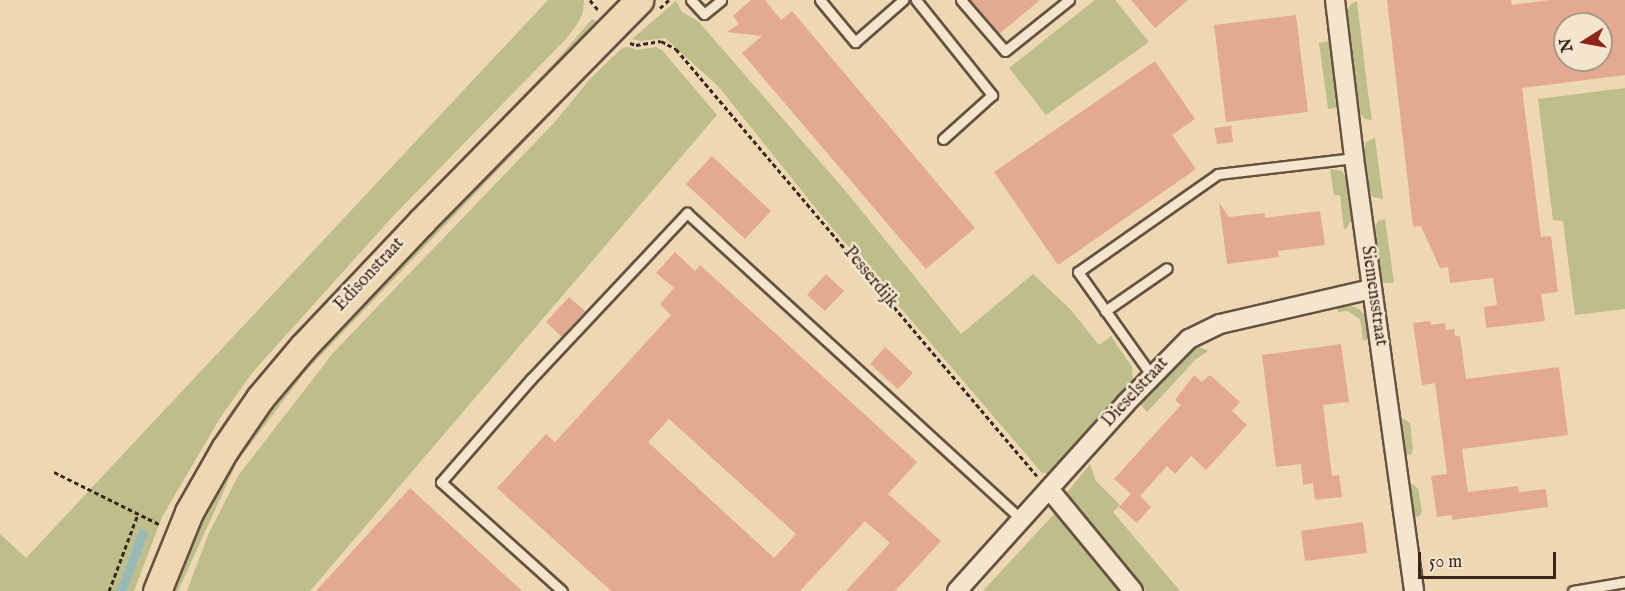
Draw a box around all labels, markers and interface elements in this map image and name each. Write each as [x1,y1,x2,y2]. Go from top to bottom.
north arrow [1553,12,1613,72]
text: N [1556,36,1578,54]
street label: Edisonstraat [330,234,410,316]
street label: Pesserdijk [838,243,902,313]
street label: Siemensstraat [1355,244,1391,348]
street label: Dieselstraat [1098,354,1174,432]
scale bar [1421,540,1559,578]
text: 50 m [1429,551,1462,574]

